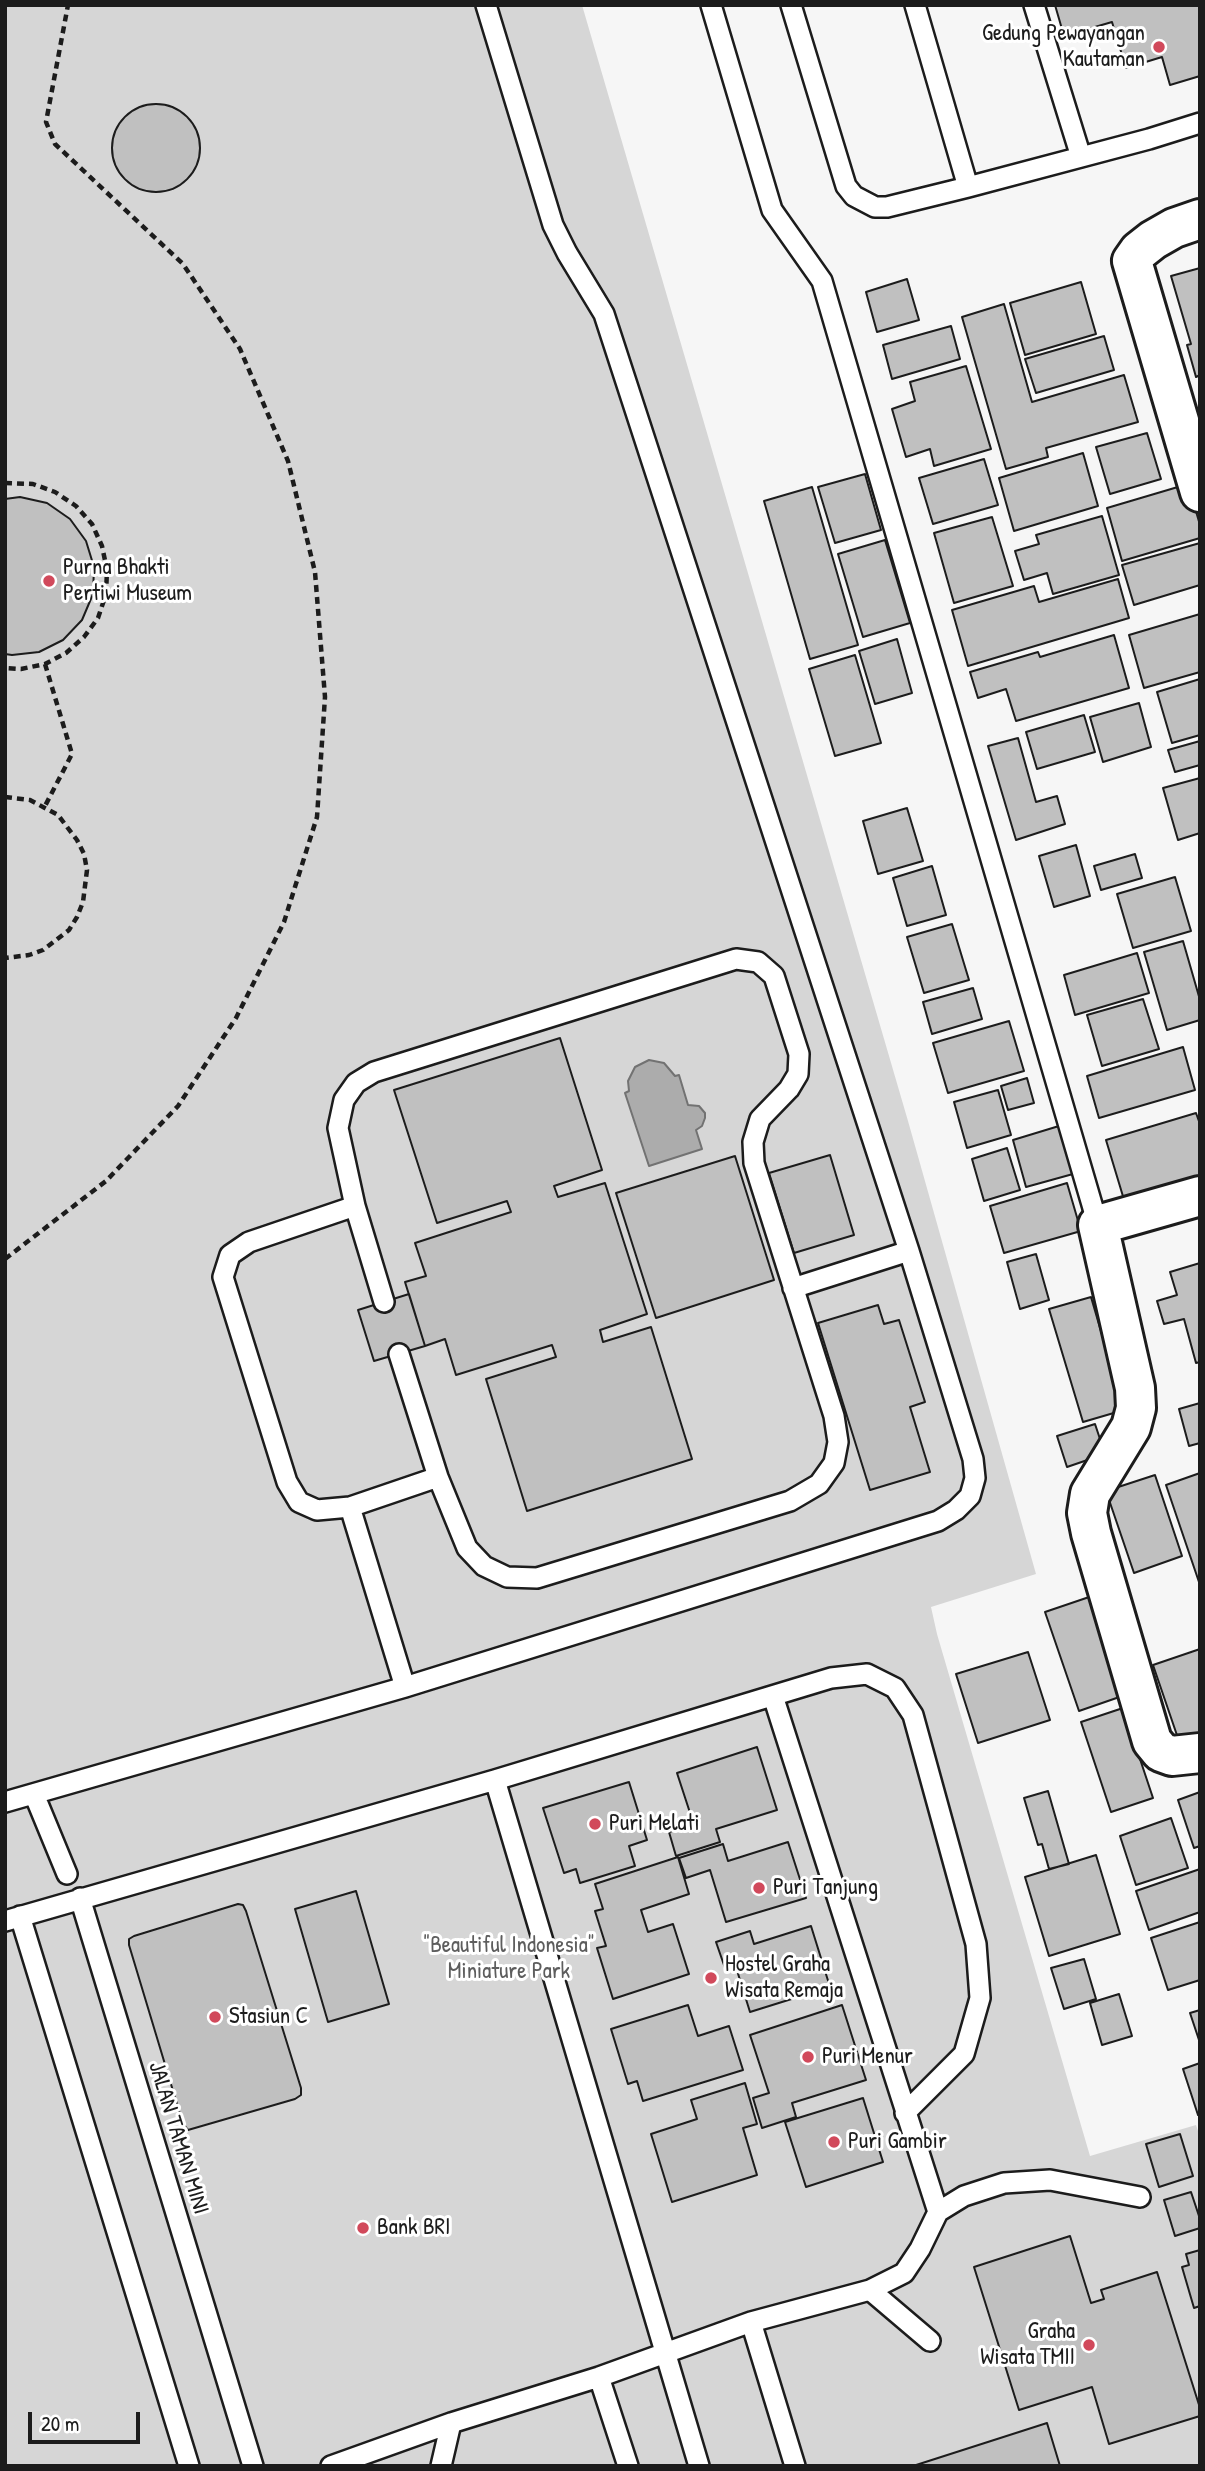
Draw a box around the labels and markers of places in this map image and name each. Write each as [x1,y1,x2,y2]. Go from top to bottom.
place label: Gedung Pewayangan Kautaman [982,20,1145,74]
marker: Gedung Pewayangan Kautaman [1151,39,1167,55]
place label: Purna Bhakti Pertiwi Museum [63,554,192,608]
marker: Purna Bhakti Pertiwi Museum [41,573,57,589]
place label: Puri Melati [609,1810,700,1838]
marker: Puri Melati [587,1816,603,1832]
place label: Puri Tanjung [773,1874,878,1902]
marker: Puri Tanjung [751,1880,767,1896]
place label: Hostel Graha Wisata Remaja [725,1951,843,2005]
marker: Hostel Graha Wisata Remaja [703,1970,719,1986]
place label: Stasiun C [229,2003,308,2031]
marker: Stasiun C [207,2009,223,2025]
place label: Puri Menur [822,2043,913,2071]
marker: Puri Menur [800,2049,816,2065]
place label: Puri Gambir [848,2128,947,2156]
marker: Puri Gambir [826,2134,842,2150]
place label: Bank BRI [377,2214,450,2242]
marker: Bank BRI [355,2220,371,2236]
place label: Graha Wisata TMII [980,2318,1075,2372]
marker: Graha Wisata TMII [1081,2337,1097,2353]

